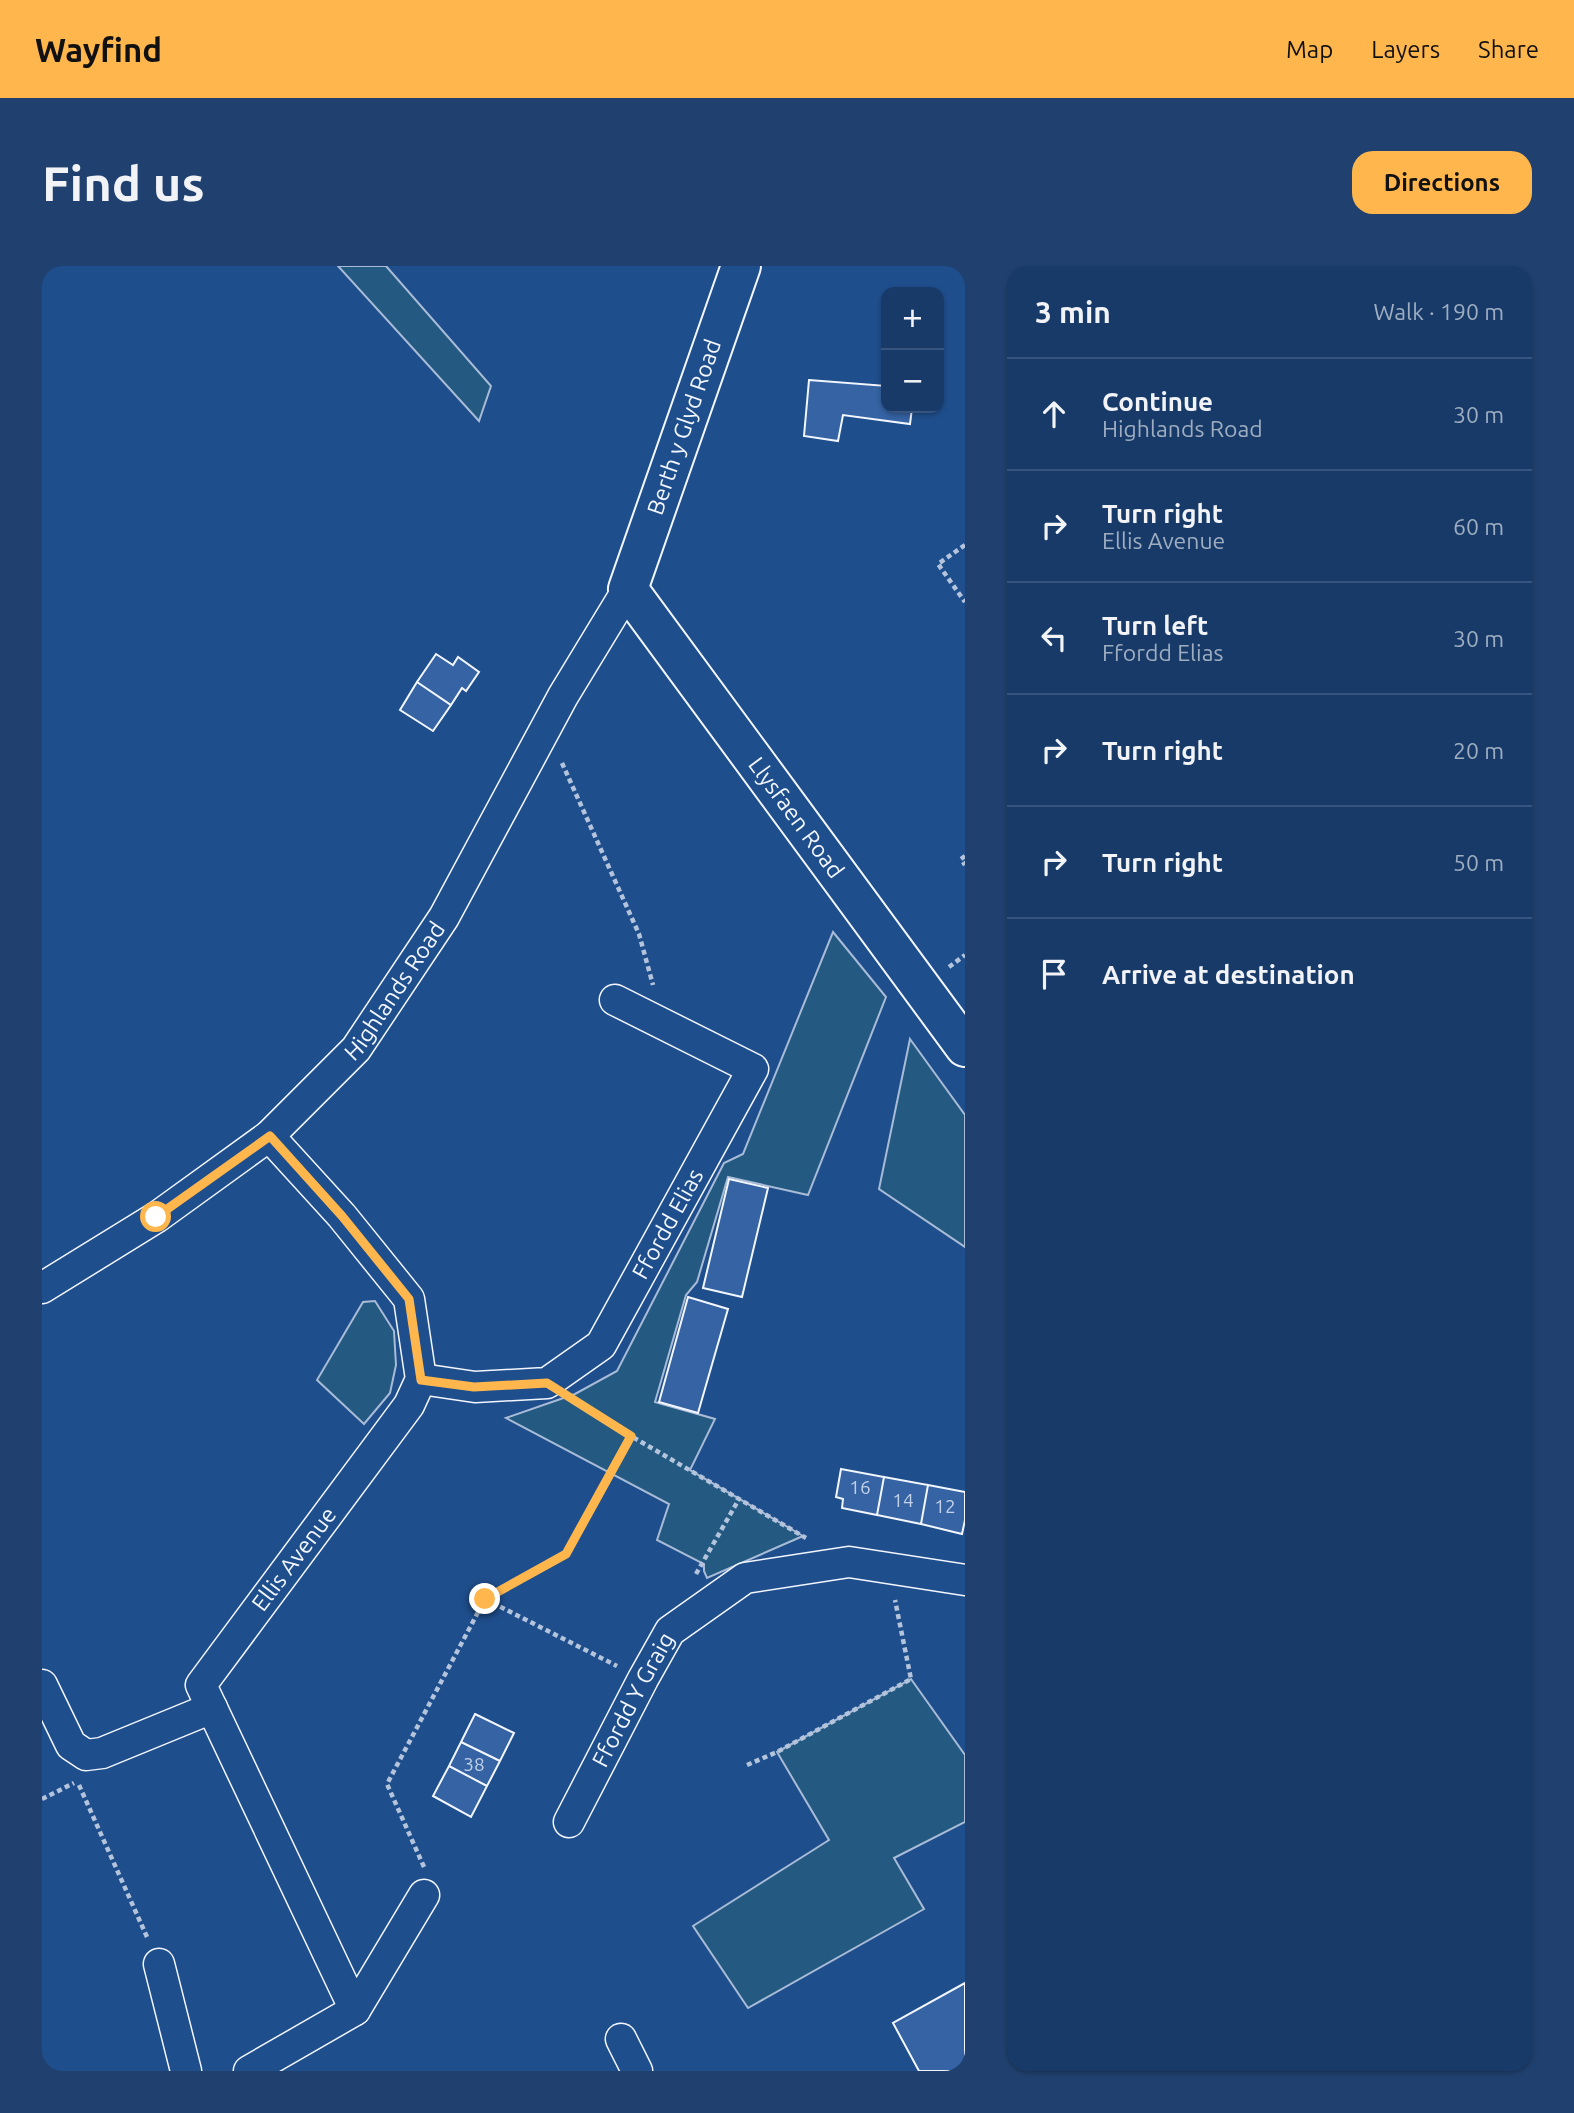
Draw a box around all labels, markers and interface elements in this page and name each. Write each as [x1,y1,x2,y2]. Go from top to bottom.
text: Wayfind [35,31,162,68]
text: Map [1286,36,1333,63]
text: Layers [1371,36,1440,63]
text: Share [1478,36,1539,63]
button: Directions [1352,151,1532,214]
text: Find us [42,155,205,210]
map controls [881,287,944,413]
button: + [881,287,944,350]
text: 3 min [1035,295,1111,329]
text: Walk · 190 m [1373,299,1504,324]
street label: Berth y Glyd Road [642,336,725,518]
button: − [881,350,944,413]
text: Continue [1102,387,1213,416]
icon: ahead [1035,395,1073,433]
text: 30 m [1453,402,1504,427]
text: Highlands Road [1102,416,1263,441]
text: Turn right [1102,499,1223,528]
icon: right [1035,507,1073,545]
text: 60 m [1453,514,1504,539]
text: Ellis Avenue [1102,528,1225,553]
text: Turn left [1102,611,1208,640]
icon: left [1035,619,1073,657]
text: 30 m [1453,626,1504,651]
text: Ffordd Elias [1102,640,1224,665]
icon: right [1035,731,1073,769]
text: Turn right [1102,736,1223,765]
text: 20 m [1453,738,1504,763]
street label: Llysfaen Road [744,752,849,883]
icon: right [1035,843,1073,881]
text: Turn right [1102,848,1223,877]
text: 50 m [1453,850,1504,875]
street label: Highlands Road [339,917,449,1065]
icon: arrive [1035,955,1073,993]
text: Arrive at destination [1102,960,1355,989]
street label: Ffordd Elias [627,1164,708,1283]
route start [140,1201,171,1232]
house number: 16 [849,1476,871,1498]
house number: 14 [892,1489,914,1511]
house number: 12 [934,1495,956,1517]
street label: Ellis Avenue [247,1502,341,1615]
route end [469,1583,500,1614]
street label: Ffordd Y Graig [587,1628,679,1771]
house number: 38 [463,1753,485,1775]

